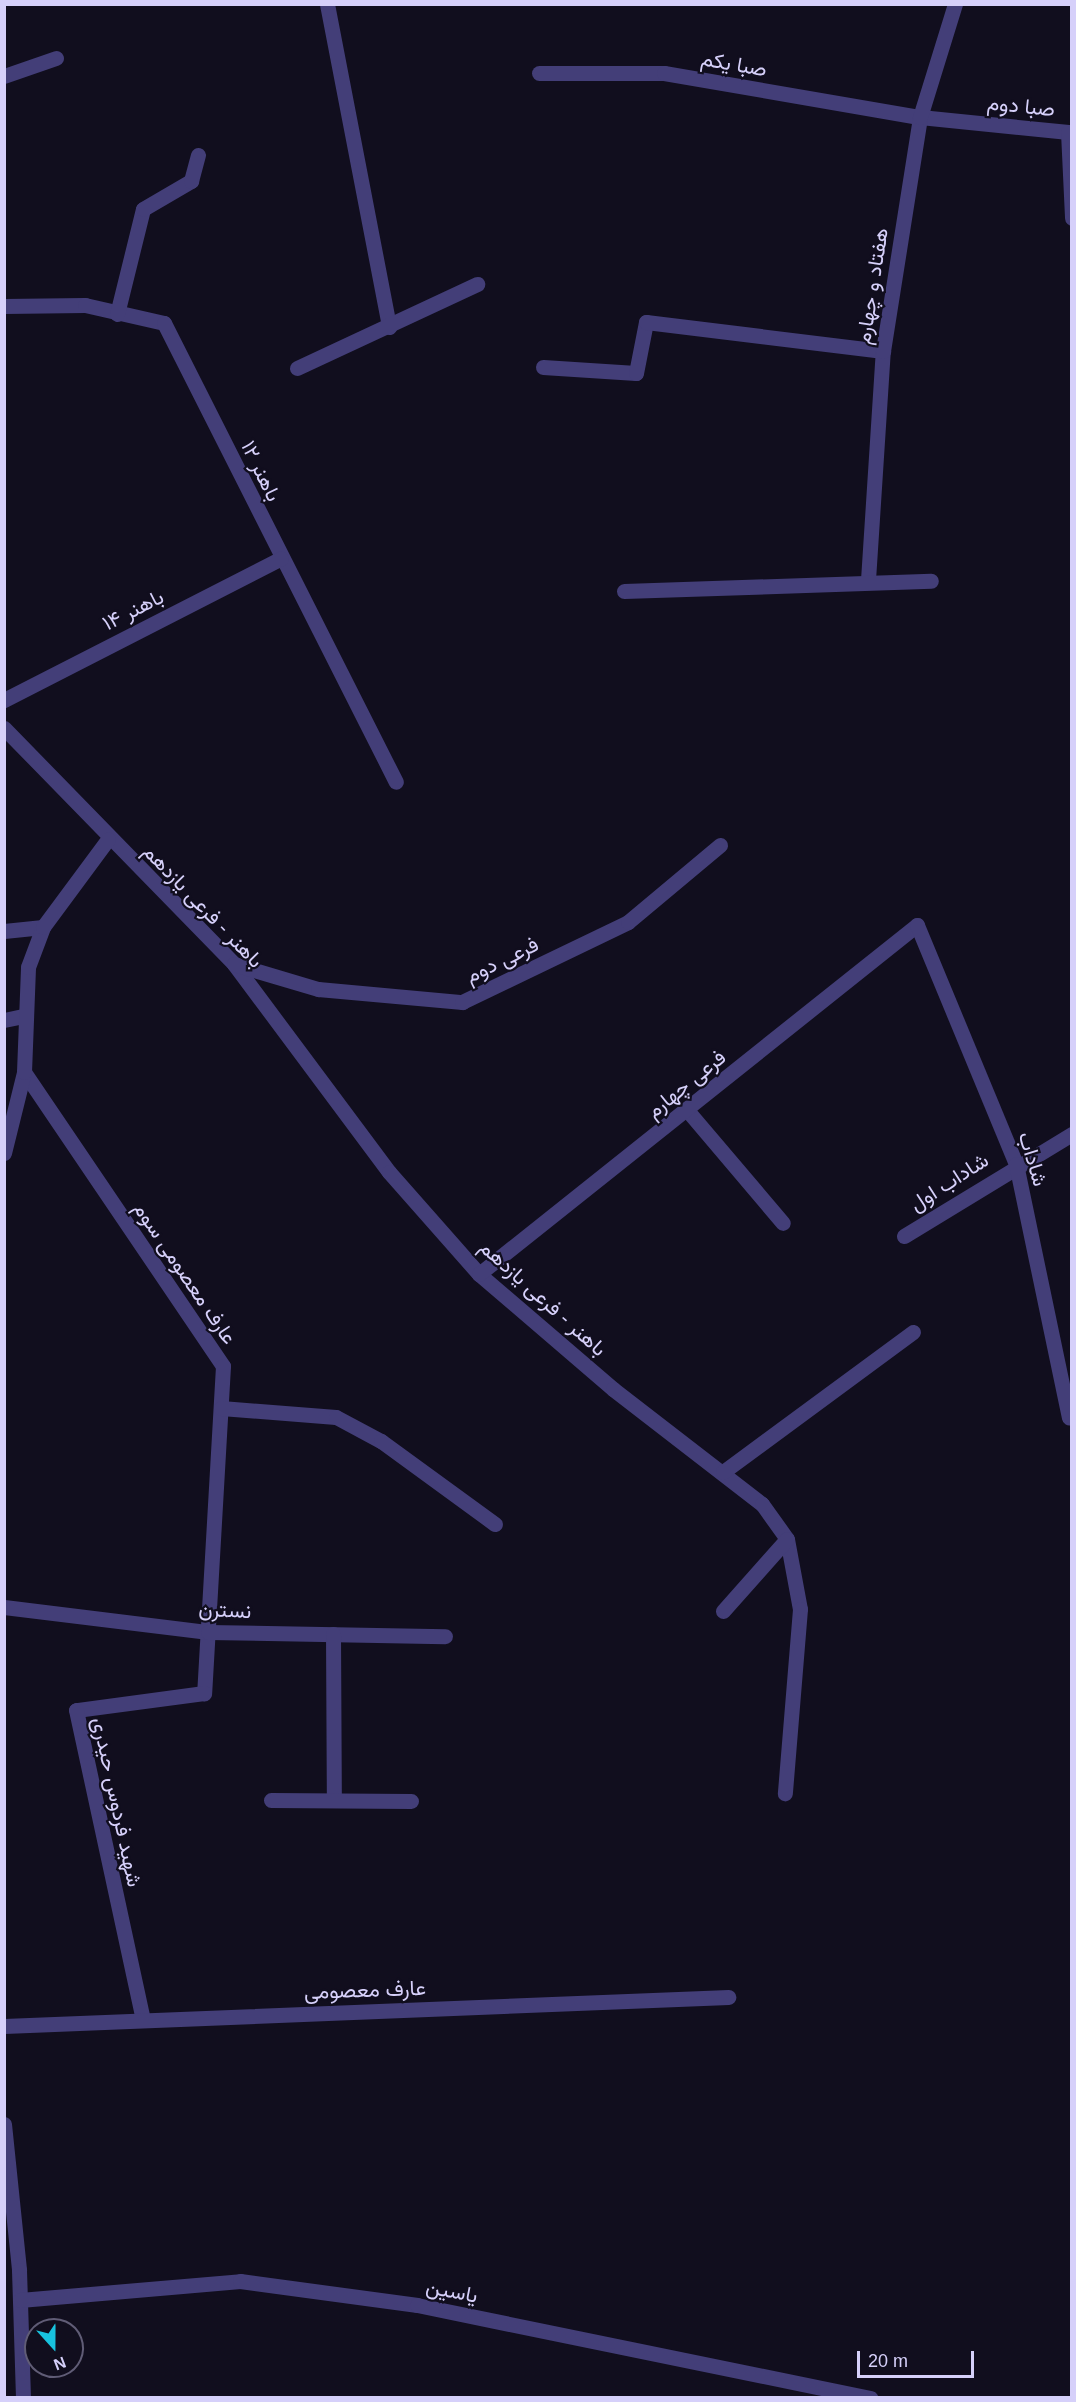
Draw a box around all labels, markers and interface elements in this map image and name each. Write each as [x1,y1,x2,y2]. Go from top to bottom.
street label: صبا یکم [699,46,769,82]
street label: صبا دوم [986,90,1056,122]
street label: هفتاد و چهارم [850,226,894,346]
street label: باهنر ۱۲ [236,437,286,505]
street label: باهنر ۱۴ [98,584,168,636]
street label: باهنر - فرعی یازدهم [138,839,268,973]
street label: فرعی دوم [461,932,543,988]
street label: فرعی چهارم [641,1044,731,1124]
street label: شاداب [1013,1129,1053,1189]
street label: شاداب اول [905,1147,993,1217]
street label: عارف معصومی سوم [128,1197,242,1349]
street label: باهنر - فرعی یازدهم [474,1234,612,1362]
street label: نسترن [198,1596,252,1624]
street label: شهید فردوس حیدری [87,1715,147,1889]
street label: عارف معصومی [304,1975,426,2005]
street label: یاسین [424,2274,480,2308]
north arrow [24,2318,84,2378]
scale bar [860,2339,977,2377]
text: 20 m [868,2351,908,2371]
text: N [51,2353,68,2373]

